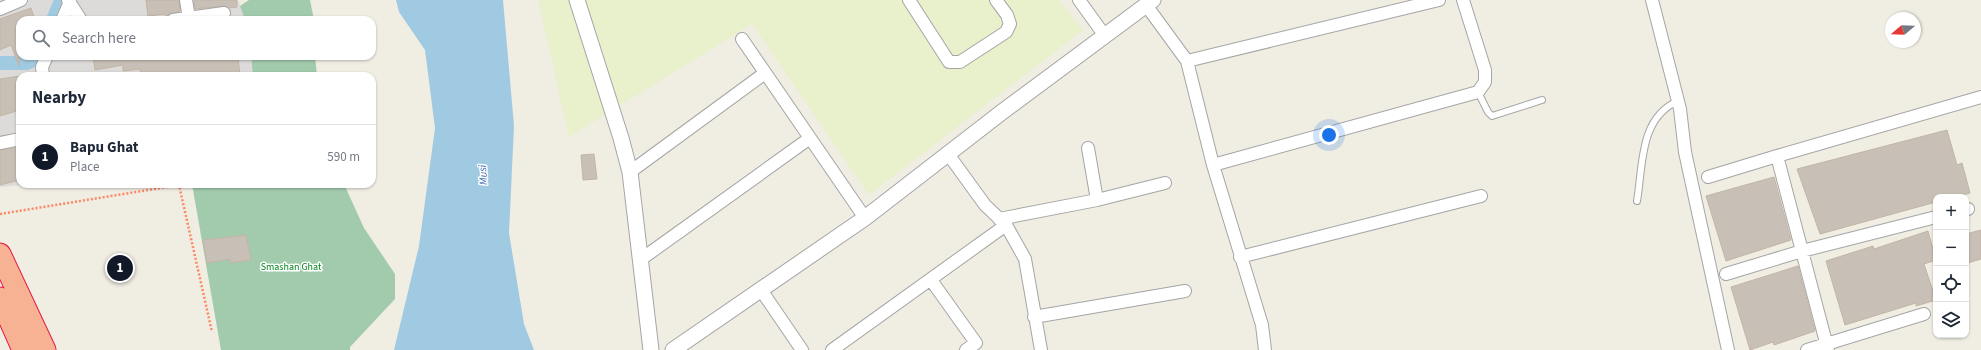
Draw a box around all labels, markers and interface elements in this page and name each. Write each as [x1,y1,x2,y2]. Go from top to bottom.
north arrow [1885,12,1921,48]
search box [16,16,376,60]
icon: search [30,27,52,49]
text: Search here [62,28,136,49]
text: Nearby [32,86,86,110]
your location [1319,125,1339,145]
text: Bapu Ghat [70,137,139,158]
text: 1 [42,148,48,166]
text: 590 m [327,148,360,166]
text: Place [70,158,99,176]
water label: Musi [475,164,491,186]
map controls [1933,194,1969,338]
button: + [1933,194,1969,230]
button: − [1933,230,1969,266]
pin: 1 [107,253,133,283]
park label: Smashan Ghat [261,260,322,274]
button: locate [1933,266,1969,302]
button: layers [1933,302,1969,338]

